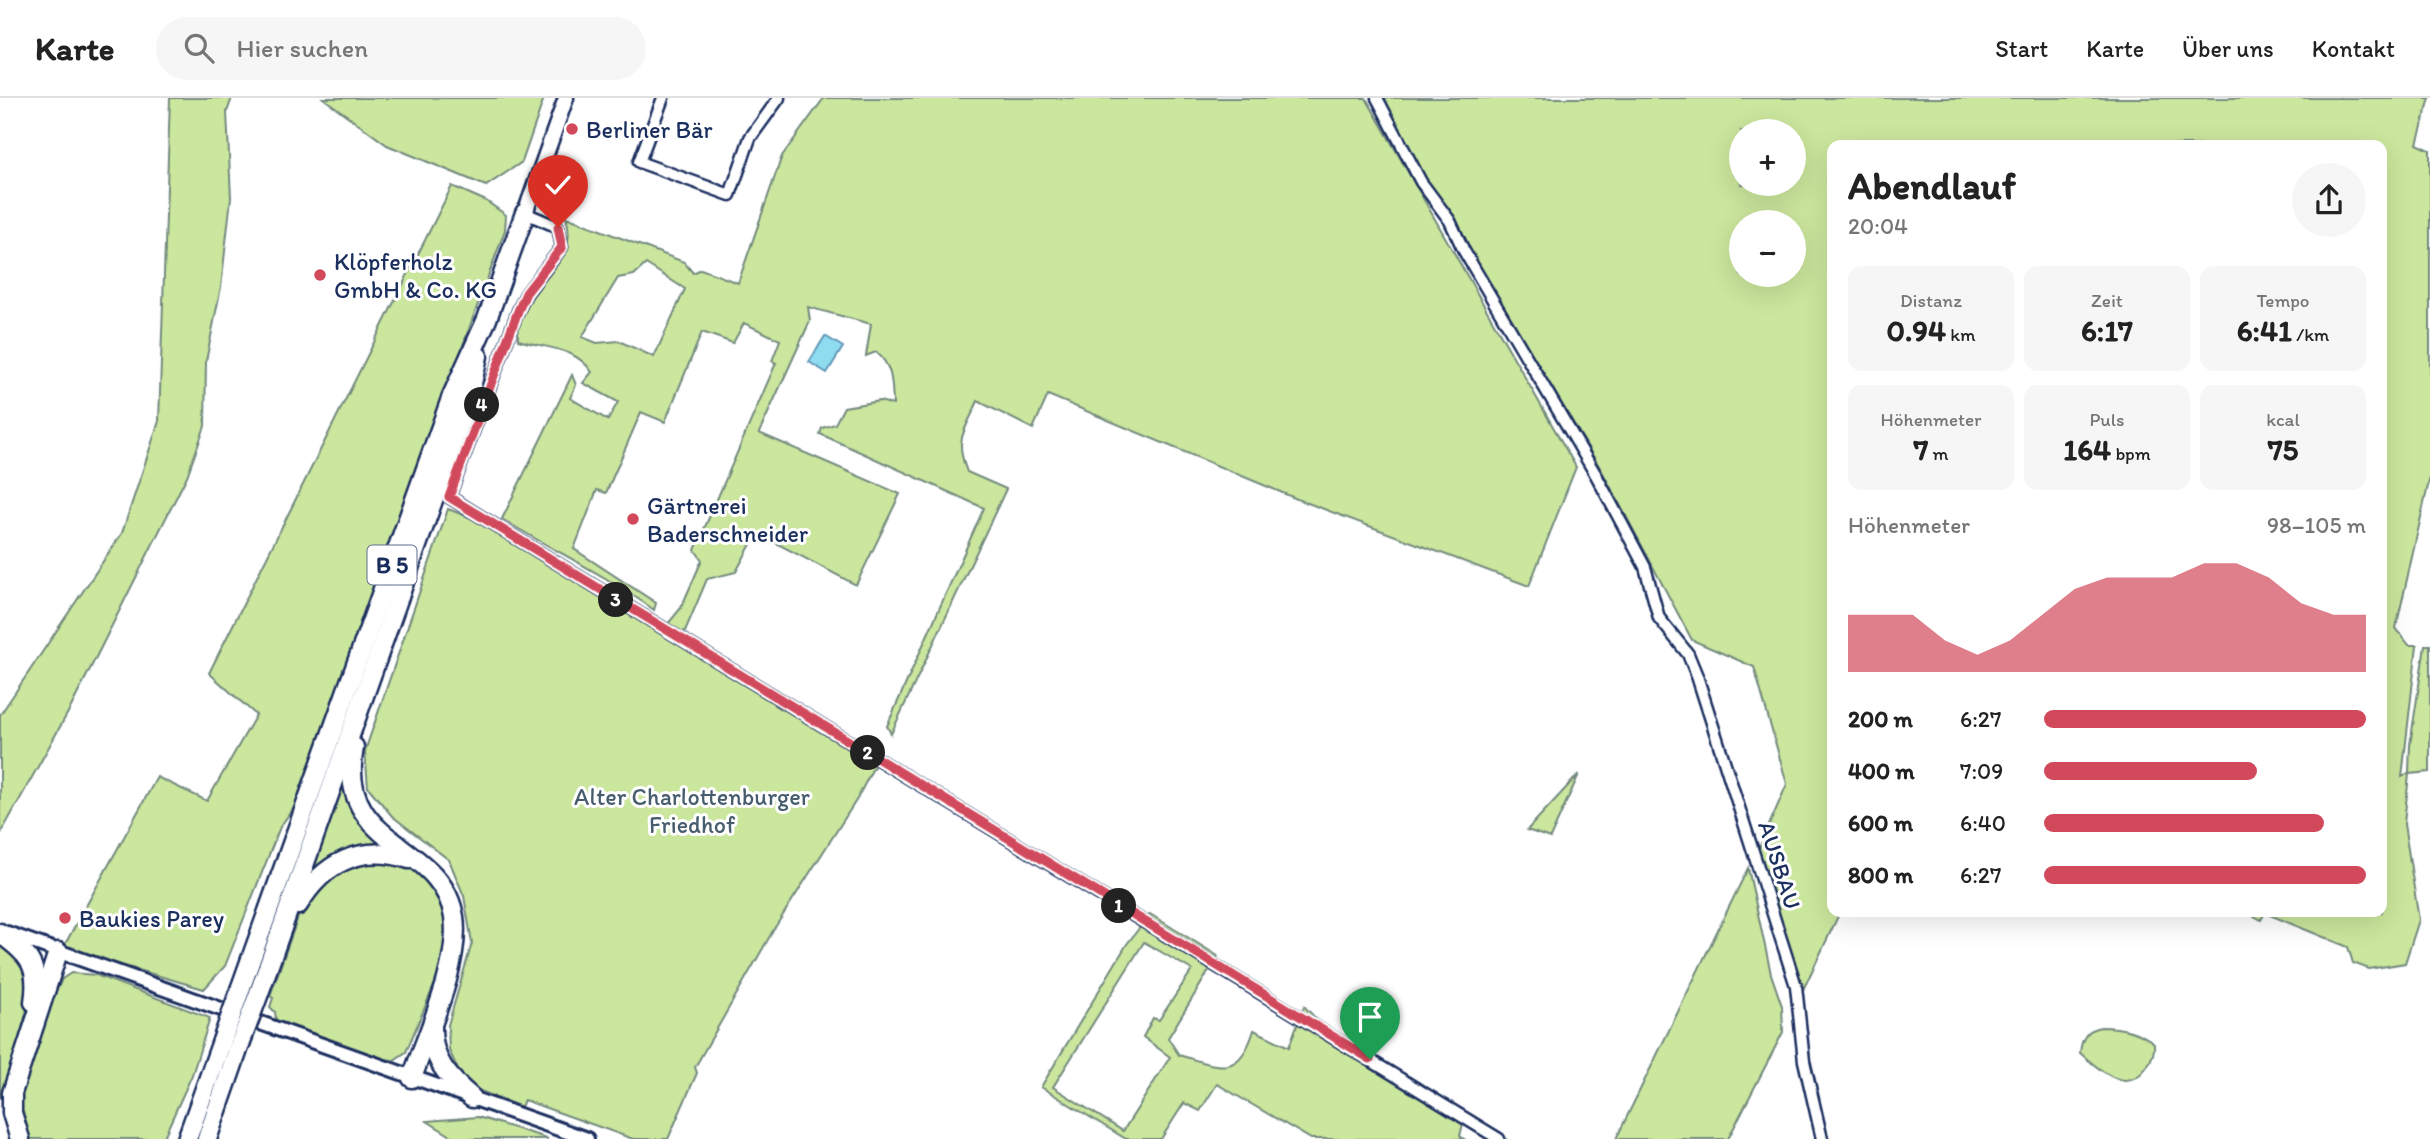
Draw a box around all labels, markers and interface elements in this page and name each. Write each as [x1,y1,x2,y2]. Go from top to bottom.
search box [156,17,646,80]
text: Karte [35,29,114,68]
icon: search [180,29,218,67]
text: Hier suchen [236,32,368,64]
text: Start [1995,34,2048,63]
text: Karte [2086,34,2144,63]
text: Über uns [2182,34,2274,63]
text: Kontakt [2312,34,2395,63]
place label: Berliner Bär [586,115,713,144]
map controls [1729,119,1806,287]
button: + [1729,119,1806,196]
marker: Berliner Bär [564,121,580,137]
pin [528,155,588,227]
text: Abendlauf [1848,163,2016,209]
button: share [2292,163,2366,237]
icon: check [539,166,577,204]
button: − [1729,210,1806,287]
text: 20:04 [1848,212,1908,240]
place label: Klöpferholz GmbH & Co. KG [334,247,497,304]
marker: Klöpferholz GmbH & Co. KG [312,267,328,283]
text: Distanz [1900,289,1962,312]
text: Zeit [2091,289,2123,312]
text: Tempo [2257,289,2309,312]
text: 0.94 [1887,312,1946,349]
text: 6:17 [2081,312,2133,349]
text: 6:41 [2237,312,2292,349]
text: km [1946,323,1976,346]
text: /km [2292,323,2329,346]
pin: 4 [464,388,500,422]
text: 4 [476,393,487,416]
text: Höhenmeter [1881,408,1981,431]
text: Puls [2089,408,2125,431]
text: kcal [2266,408,2300,431]
text: 7 [1913,431,1928,468]
text: 164 [2063,431,2111,468]
text: 75 [2268,431,2298,468]
text: m [1928,442,1949,465]
text: bpm [2111,442,2151,465]
place label: Gärtnerei Baderschneider [647,491,808,548]
marker: Gärtnerei Baderschneider [625,511,641,527]
text: Höhenmeter [1848,511,1970,539]
text: 98–105 m [2267,511,2366,539]
road number: B 5 [368,545,416,584]
pin: 3 [598,582,634,618]
text: 3 [610,588,621,611]
text: 200 m [1848,705,1913,733]
text: 6:27 [1960,705,2001,733]
pin: 2 [850,736,886,770]
text: 2 [863,741,873,764]
text: 400 m [1848,757,1915,785]
text: 7:09 [1960,757,2003,785]
park label: Alter Charlottenburger Friedhof [574,782,810,839]
text: 600 m [1848,809,1913,837]
text: 6:40 [1960,809,2006,837]
street label: AUSBAU [1752,817,1808,913]
text: 800 m [1848,861,1913,889]
text: 6:27 [1960,861,2001,889]
pin: 1 [1102,888,1136,924]
text: 1 [1114,894,1123,917]
place label: Baukies Parey [79,904,224,933]
marker: Baukies Parey [57,910,73,926]
pin [1340,987,1400,1059]
icon: arrive [1351,998,1389,1036]

